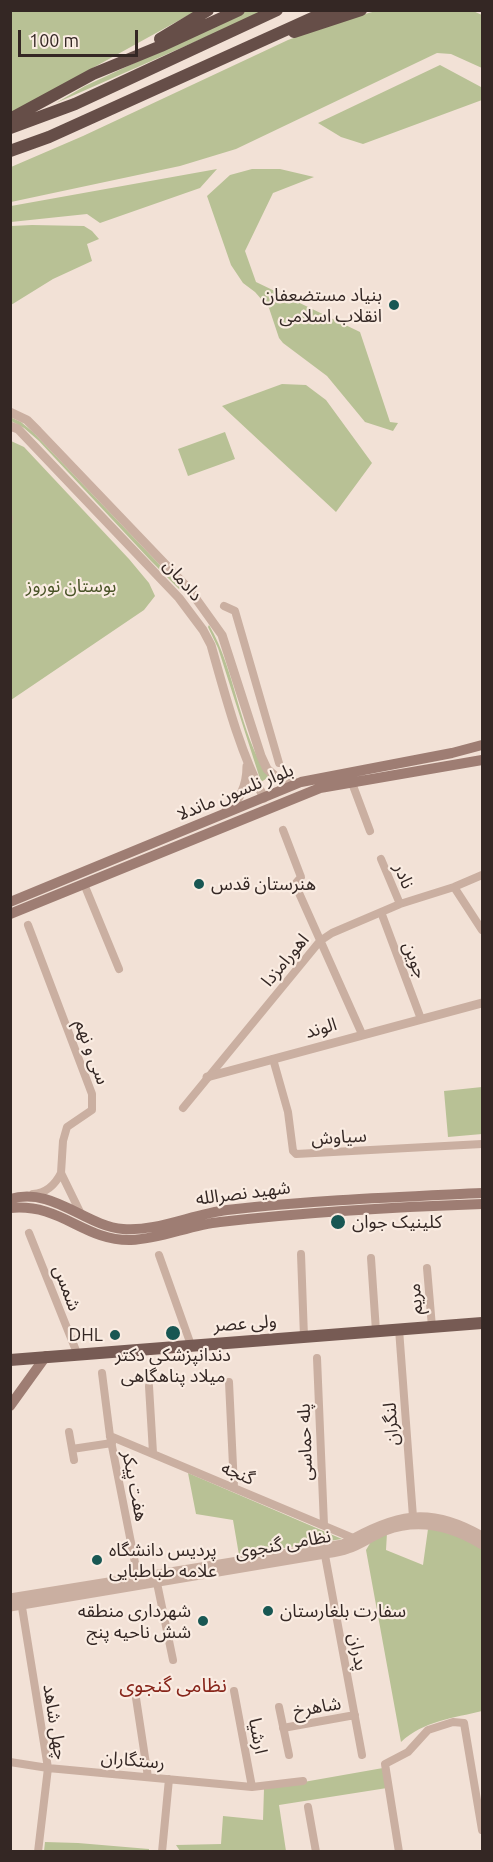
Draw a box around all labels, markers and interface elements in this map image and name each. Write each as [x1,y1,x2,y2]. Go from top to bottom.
scale bar [21,18,141,56]
text: 100 m [29,30,79,50]
place label: بنیاد مستضعفان انقلاب اسلامی [262,284,382,326]
marker: بنیاد مستضعفان انقلاب اسلامی [387,298,401,312]
street label: دادمان [159,555,207,605]
park label: بوستان نوروز [26,575,116,597]
street label: بلوار نلسون ماندلا [174,759,296,825]
street label: نادر [389,860,419,892]
place label: هنرستان قدس [211,873,316,895]
marker: هنرستان قدس [192,877,206,891]
street label: اهورامزدا [257,929,313,991]
street label: جوین [398,939,432,981]
street label: الوند [303,1013,339,1043]
street label: سی و نهم [70,1016,114,1088]
street label: سیاوش [311,1125,367,1149]
street label: شهید نصرالله [194,1176,292,1210]
place label: کلینیک جوان [352,1211,442,1233]
marker: کلینیک جوان [329,1213,347,1231]
street label: شمس [48,1262,86,1314]
street label: مریم [403,1282,427,1316]
street label: ولی عصر [213,1310,277,1336]
place label: DHL [69,1324,103,1346]
marker: دندانپزشکی دکتر میلاد پناهگاهی [164,1324,182,1342]
marker: DHL [108,1328,122,1342]
place label: دندانپزشکی دکتر میلاد پناهگاهی [115,1344,231,1386]
street label: لنگران [379,1402,403,1446]
street label: پله حماسی [293,1403,317,1481]
street label: هفت پیکر [118,1449,152,1523]
street label: گنجه [218,1456,258,1490]
street label: نظامی گنجوی [233,1525,333,1563]
place label: پردیس دانشگاه علامه طباطبایی [109,1539,217,1582]
marker: پردیس دانشگاه علامه طباطبایی [90,1553,104,1567]
place label: شهرداری منطقه شش ناحیه پنج [78,1600,191,1642]
place label: سفارت بلغارستان [280,1600,406,1622]
marker: سفارت بلغارستان [261,1604,275,1618]
marker: شهرداری منطقه شش ناحیه پنج [196,1614,210,1628]
street label: پدران [344,1631,372,1673]
district label: نظامی گنجوی [119,1673,227,1697]
street label: چهل شاهد [38,1683,72,1761]
street label: شاهرخ [291,1692,343,1722]
street label: ارشیا [244,1716,272,1756]
street label: رستگاران [100,1746,166,1774]

